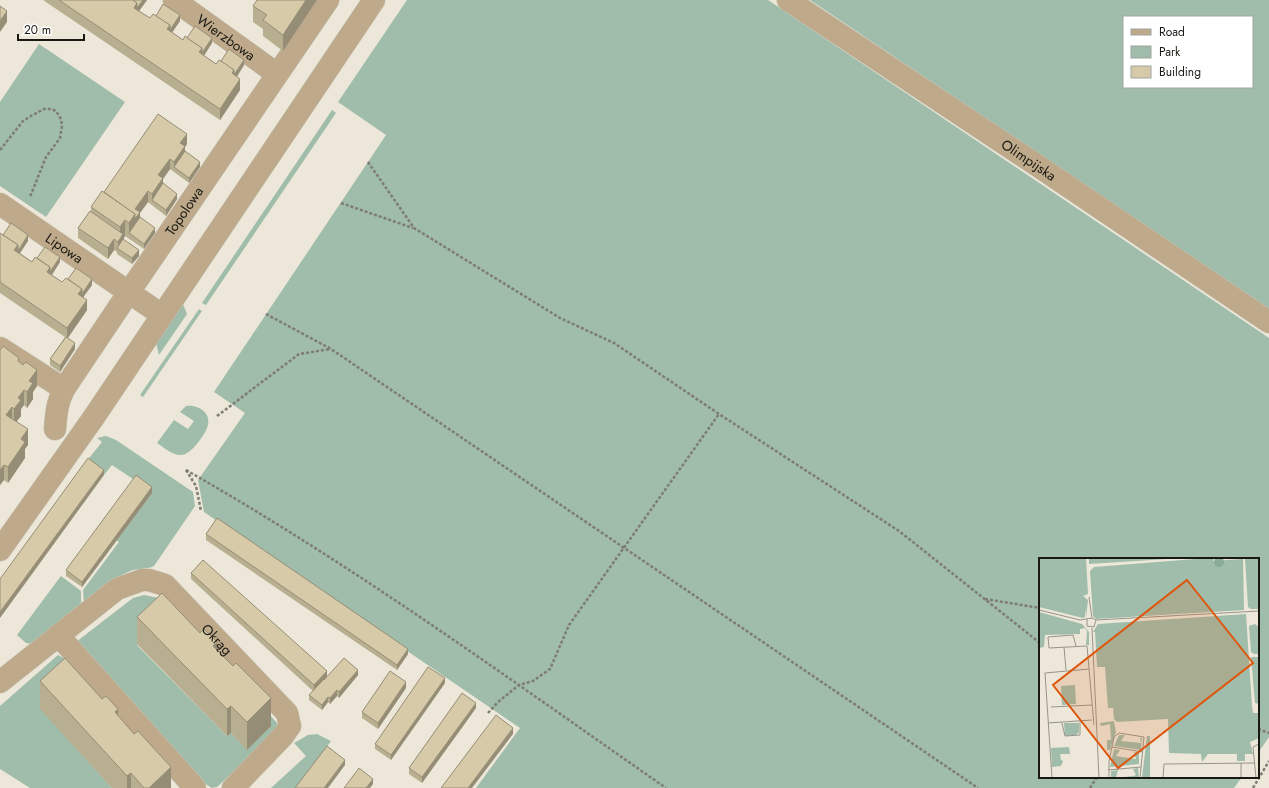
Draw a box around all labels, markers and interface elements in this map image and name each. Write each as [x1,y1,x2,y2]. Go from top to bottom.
street label: Wierzbowa [192,9,259,65]
scale bar [18,16,84,42]
legend [1123,16,1253,88]
text: 20 m [24,21,51,39]
text: Road [1159,23,1185,41]
text: Park [1159,43,1181,61]
text: Building [1159,63,1201,81]
street label: Olimpijska [997,134,1060,186]
street label: Topolowa [160,183,208,240]
street label: Lipowa [42,228,87,268]
inset map [1039,558,1259,778]
street label: Okrąg [197,619,237,660]

